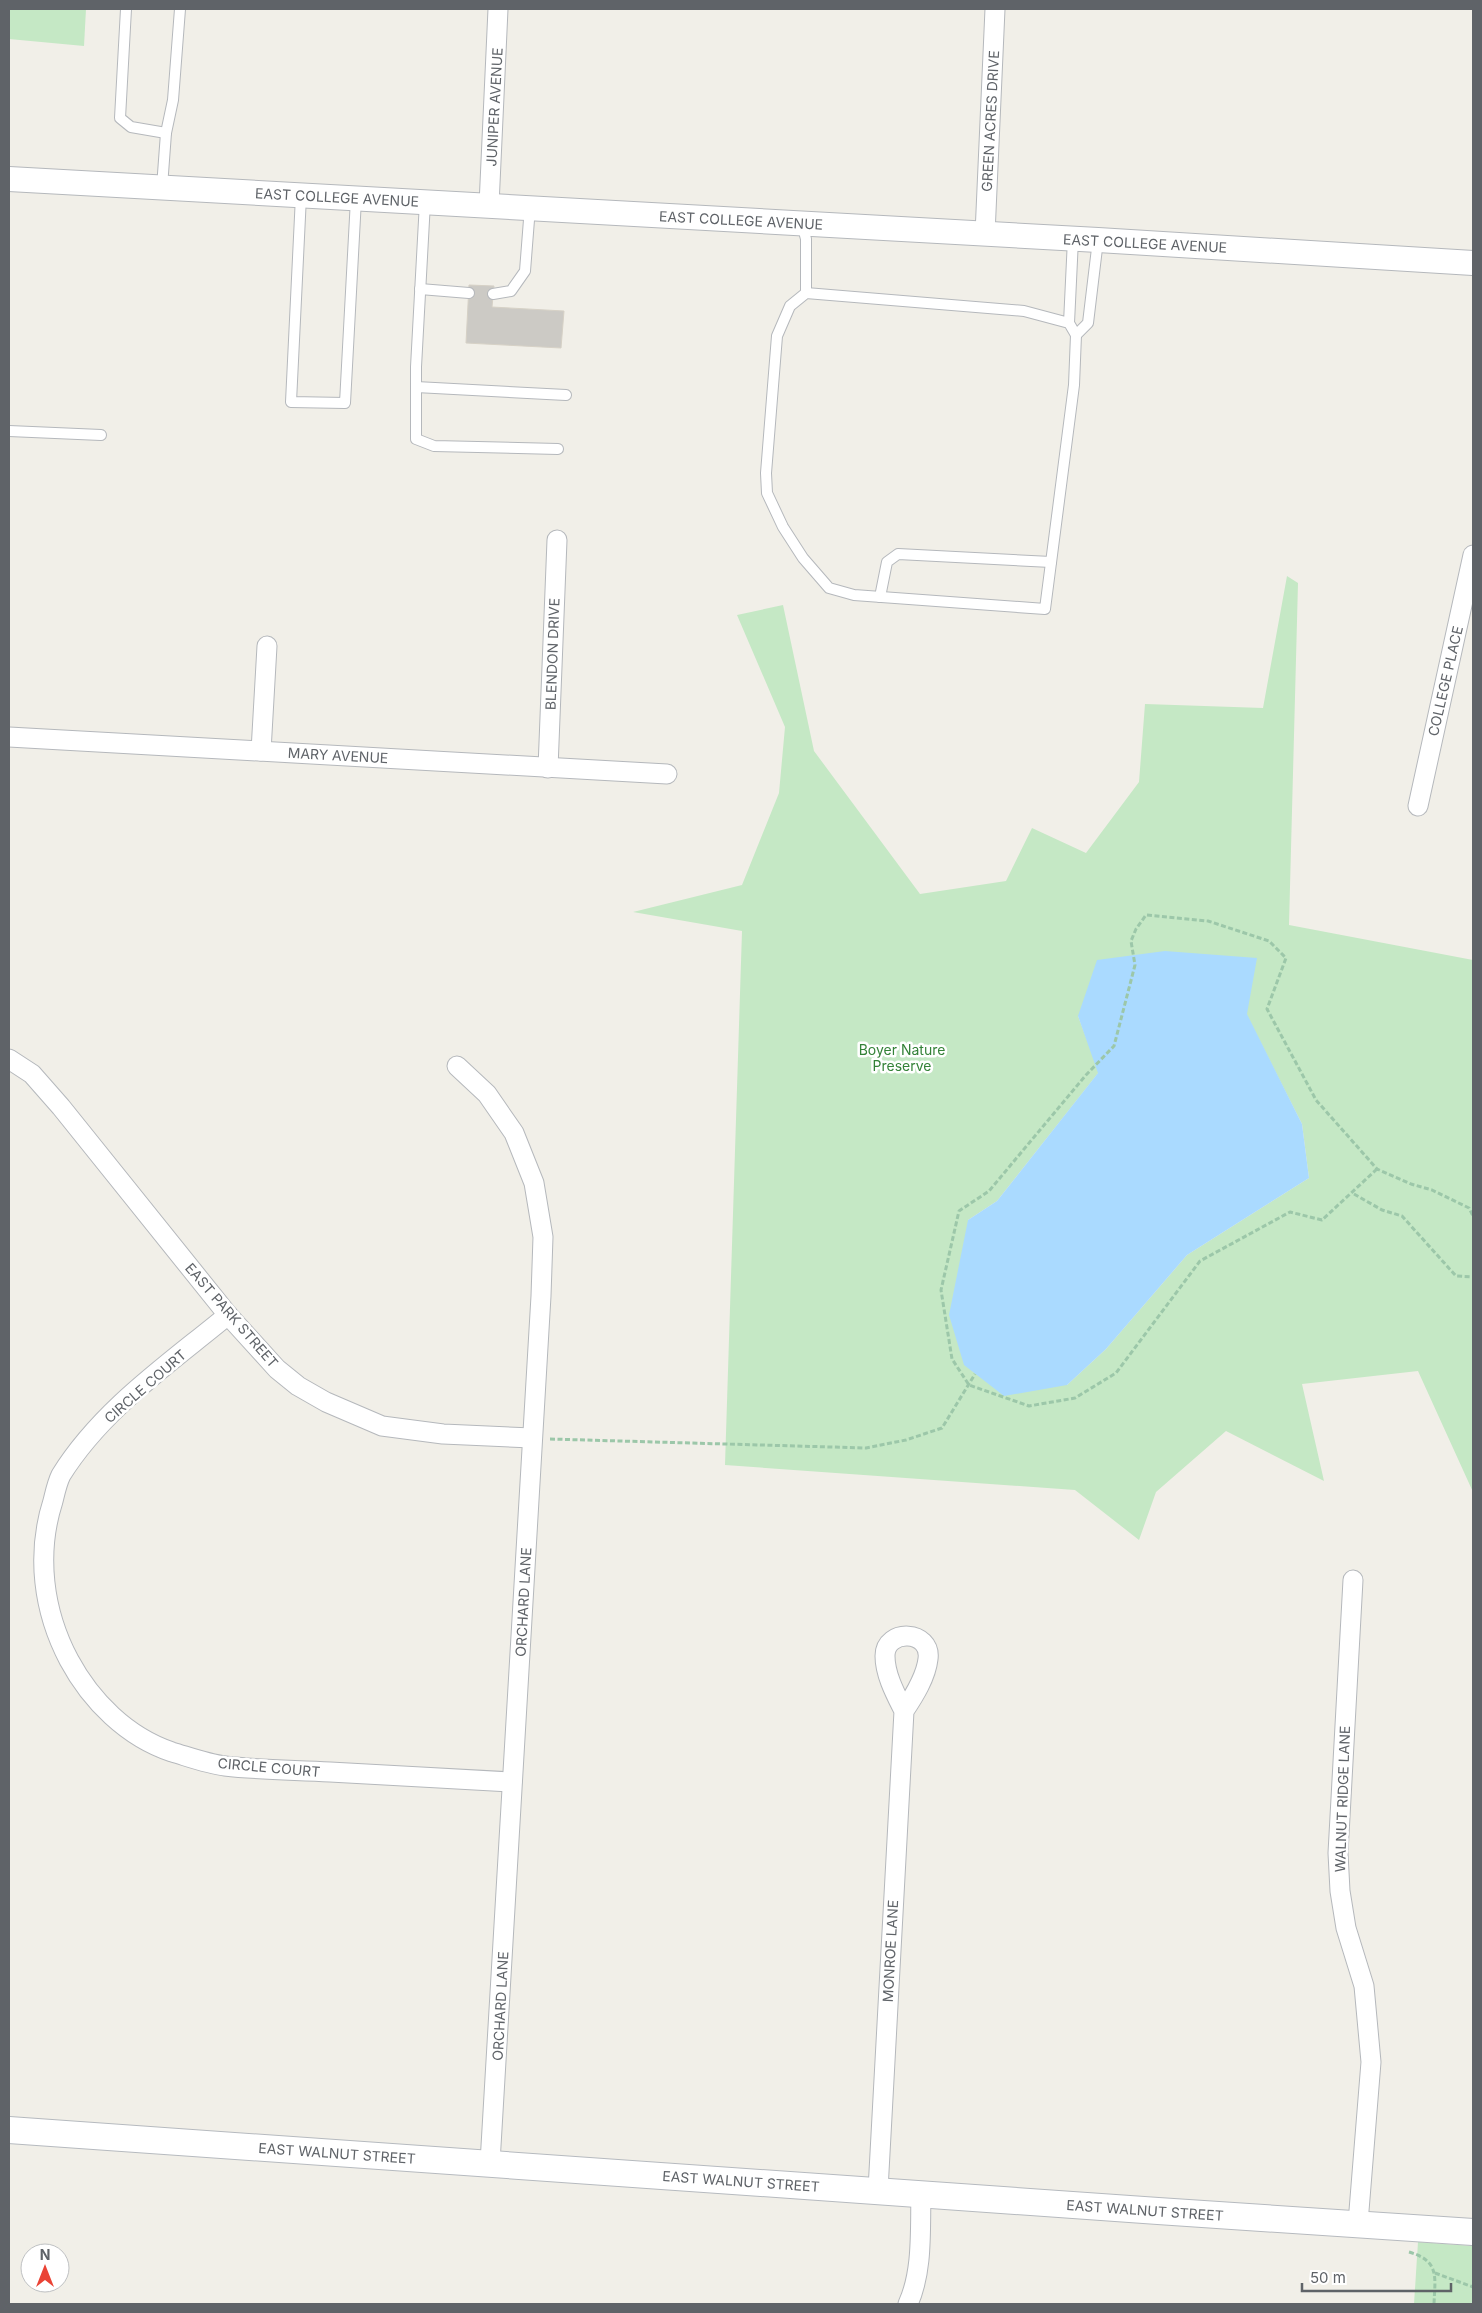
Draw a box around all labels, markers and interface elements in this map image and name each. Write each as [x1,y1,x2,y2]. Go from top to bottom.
street label: JUNIPER AVENUE [482,47,506,167]
street label: GREEN ACRES DRIVE [978,50,1002,192]
street label: EAST COLLEGE AVENUE [255,184,419,210]
street label: EAST COLLEGE AVENUE [659,207,823,233]
street label: EAST COLLEGE AVENUE [1063,230,1227,256]
street label: BLENDON DRIVE [542,598,562,710]
street label: COLLEGE PLACE [1424,624,1466,738]
street label: MARY AVENUE [287,744,389,766]
park label: Boyer Nature Preserve [859,1041,945,1074]
street label: EAST PARK STREET [182,1259,282,1371]
street label: CIRCLE COURT [101,1346,189,1426]
street label: ORCHARD LANE [512,1547,534,1657]
street label: WALNUT RIDGE LANE [1331,1725,1353,1873]
street label: CIRCLE COURT [217,1754,321,1780]
street label: MONROE LANE [879,1899,901,2003]
street label: ORCHARD LANE [489,1951,511,2061]
street label: EAST WALNUT STREET [258,2139,416,2167]
street label: EAST WALNUT STREET [662,2167,820,2195]
street label: EAST WALNUT STREET [1066,2196,1224,2224]
north arrow [20,2243,70,2293]
text: N [40,2246,50,2263]
scale bar [1302,2260,1451,2292]
text: 50 m [1310,2268,1346,2287]

